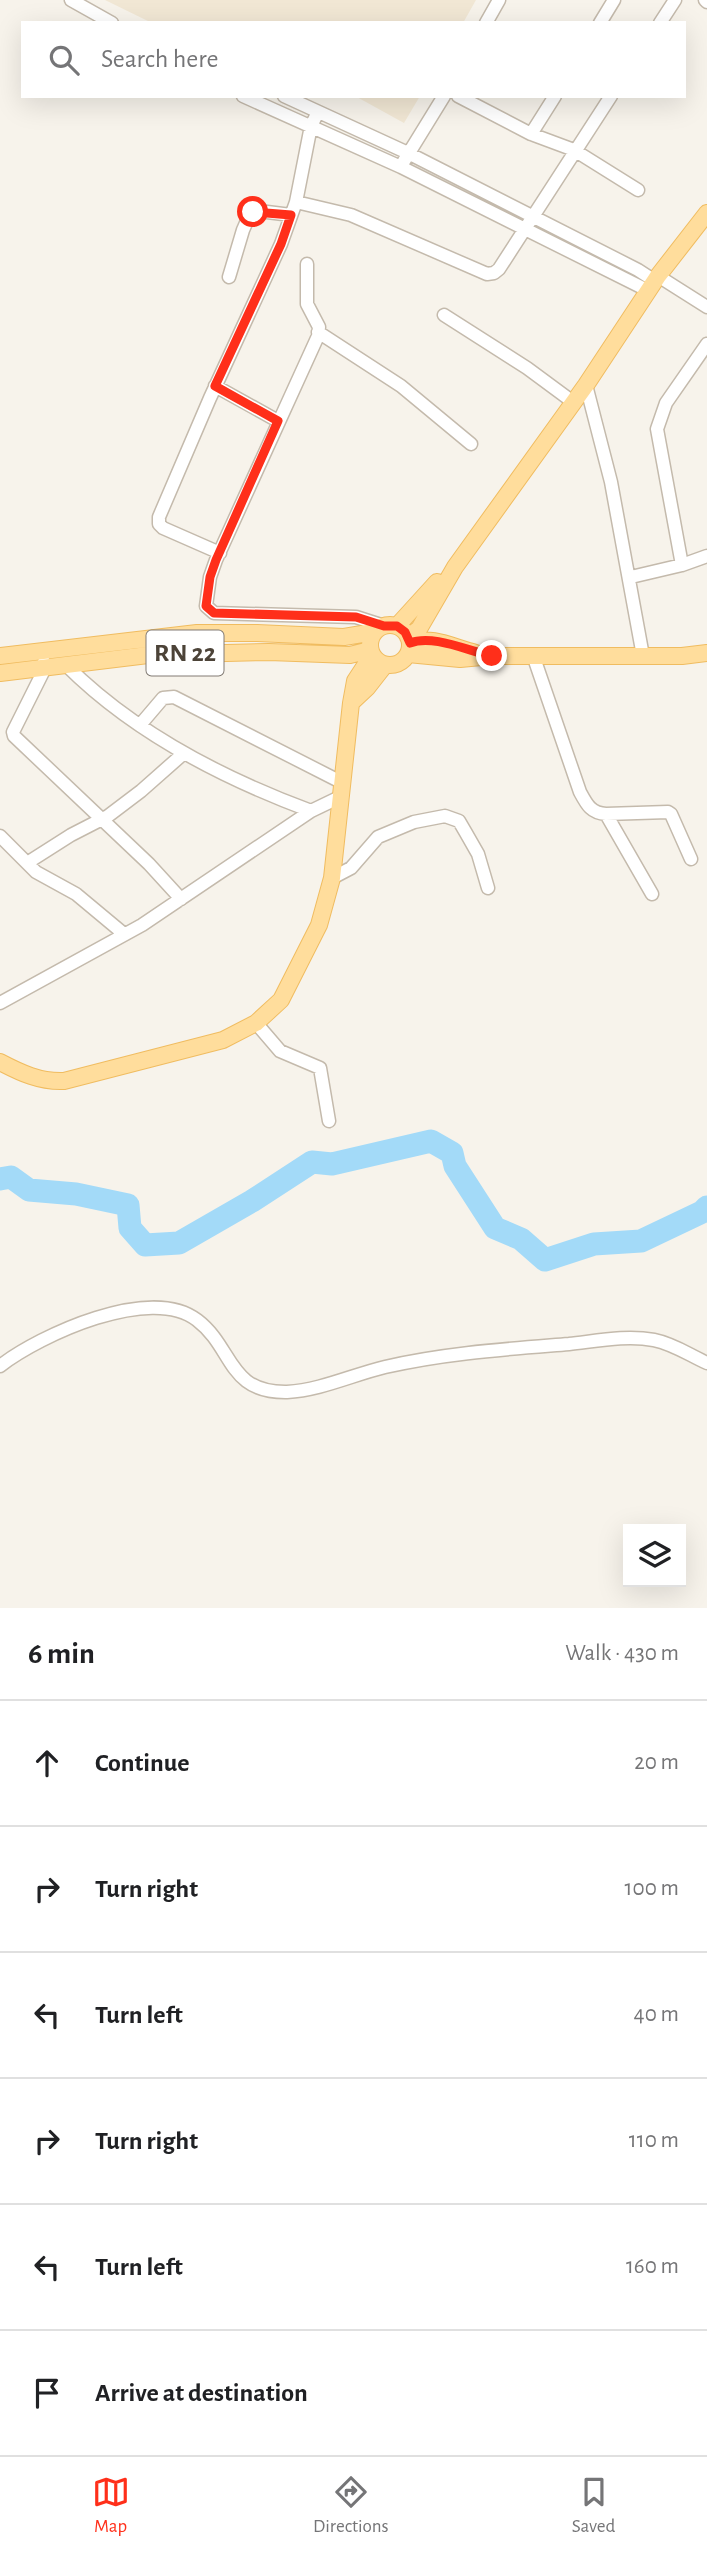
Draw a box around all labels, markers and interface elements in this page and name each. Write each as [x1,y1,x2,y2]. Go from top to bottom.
search box [21,21,686,98]
icon: search [45,41,83,79]
text: Search here [101,46,219,72]
route start [237,196,268,227]
road number: RN 22 [146,631,224,676]
route end [476,640,507,671]
map controls [623,1524,686,1587]
button: layers [623,1524,686,1587]
text: 6 min [28,1639,95,1669]
text: Walk · 430 m [565,1642,679,1665]
icon: ahead [28,1744,66,1782]
text: Continue [95,1750,190,1776]
text: 20 m [634,1751,679,1774]
icon: right [28,1870,66,1908]
text: Turn right [95,1876,198,1902]
text: 100 m [625,1877,679,1900]
icon: left [28,1996,66,2034]
text: Turn left [95,2002,183,2028]
text: 40 m [634,2003,679,2026]
icon: right [28,2122,66,2160]
text: Turn right [95,2128,198,2154]
text: 110 m [629,2129,679,2152]
icon: left [28,2248,66,2286]
text: Turn left [95,2254,183,2280]
text: 160 m [626,2255,679,2278]
icon: arrive [28,2374,66,2412]
text: Arrive at destination [95,2380,308,2406]
tab: Map [92,2473,130,2538]
tab: Directions [313,2473,389,2538]
tab: Saved [572,2473,615,2538]

